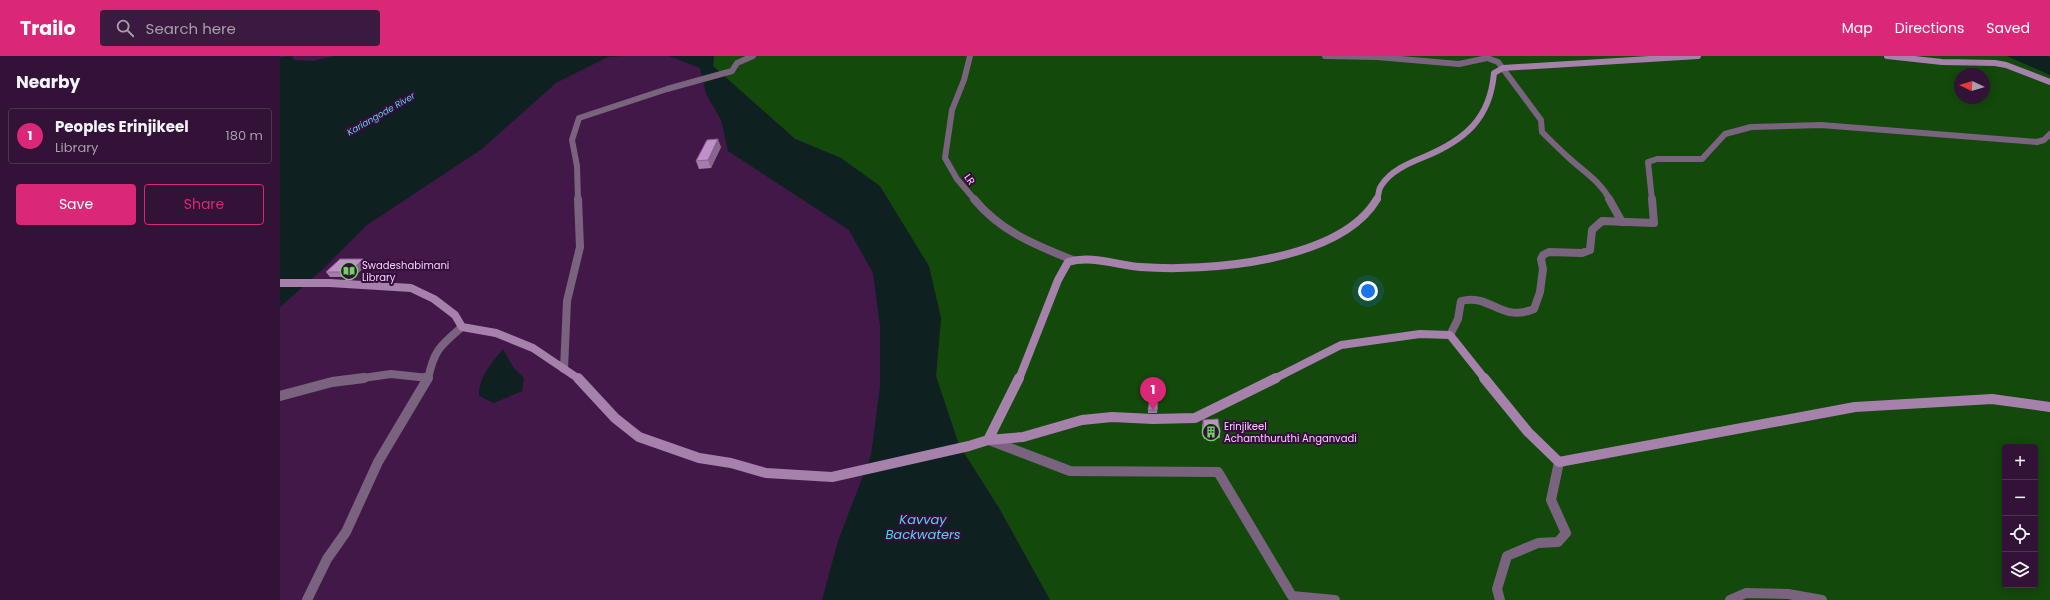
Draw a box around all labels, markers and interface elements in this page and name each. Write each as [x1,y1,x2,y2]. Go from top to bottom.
search box [100,10,380,46]
text: Trailo [20,15,76,42]
icon: search [114,17,136,39]
text: Search here [146,18,236,39]
text: Map [1842,18,1873,38]
text: Directions [1895,18,1964,38]
text: Saved [1986,18,2030,38]
north arrow [1954,68,1990,104]
text: Nearby [16,70,80,94]
water label: Kariangode River [345,89,418,138]
text: Peoples Erinjikeel [55,116,189,137]
text: 1 [28,126,32,145]
text: 180 m [226,126,263,145]
text: Library [55,138,98,157]
street label: LR [960,171,979,188]
button: Save [16,184,136,225]
button: Share [144,184,264,225]
place label: Swadeshabimani Library [362,258,449,285]
library icon: Swadeshabimani Library [339,261,359,281]
your location [1358,281,1378,301]
pin: 1 [1140,377,1166,410]
place label: Erinjikeel Achamthuruthi Anganvadi [1224,419,1357,446]
building icon: Erinjikeel Achamthuruthi Anganvadi [1201,422,1221,442]
map controls [2002,444,2038,588]
button: + [2002,444,2038,480]
button: − [2002,480,2038,516]
water label: Kavvay Backwaters [885,510,961,544]
button: locate [2002,516,2038,552]
button: layers [2002,552,2038,588]

